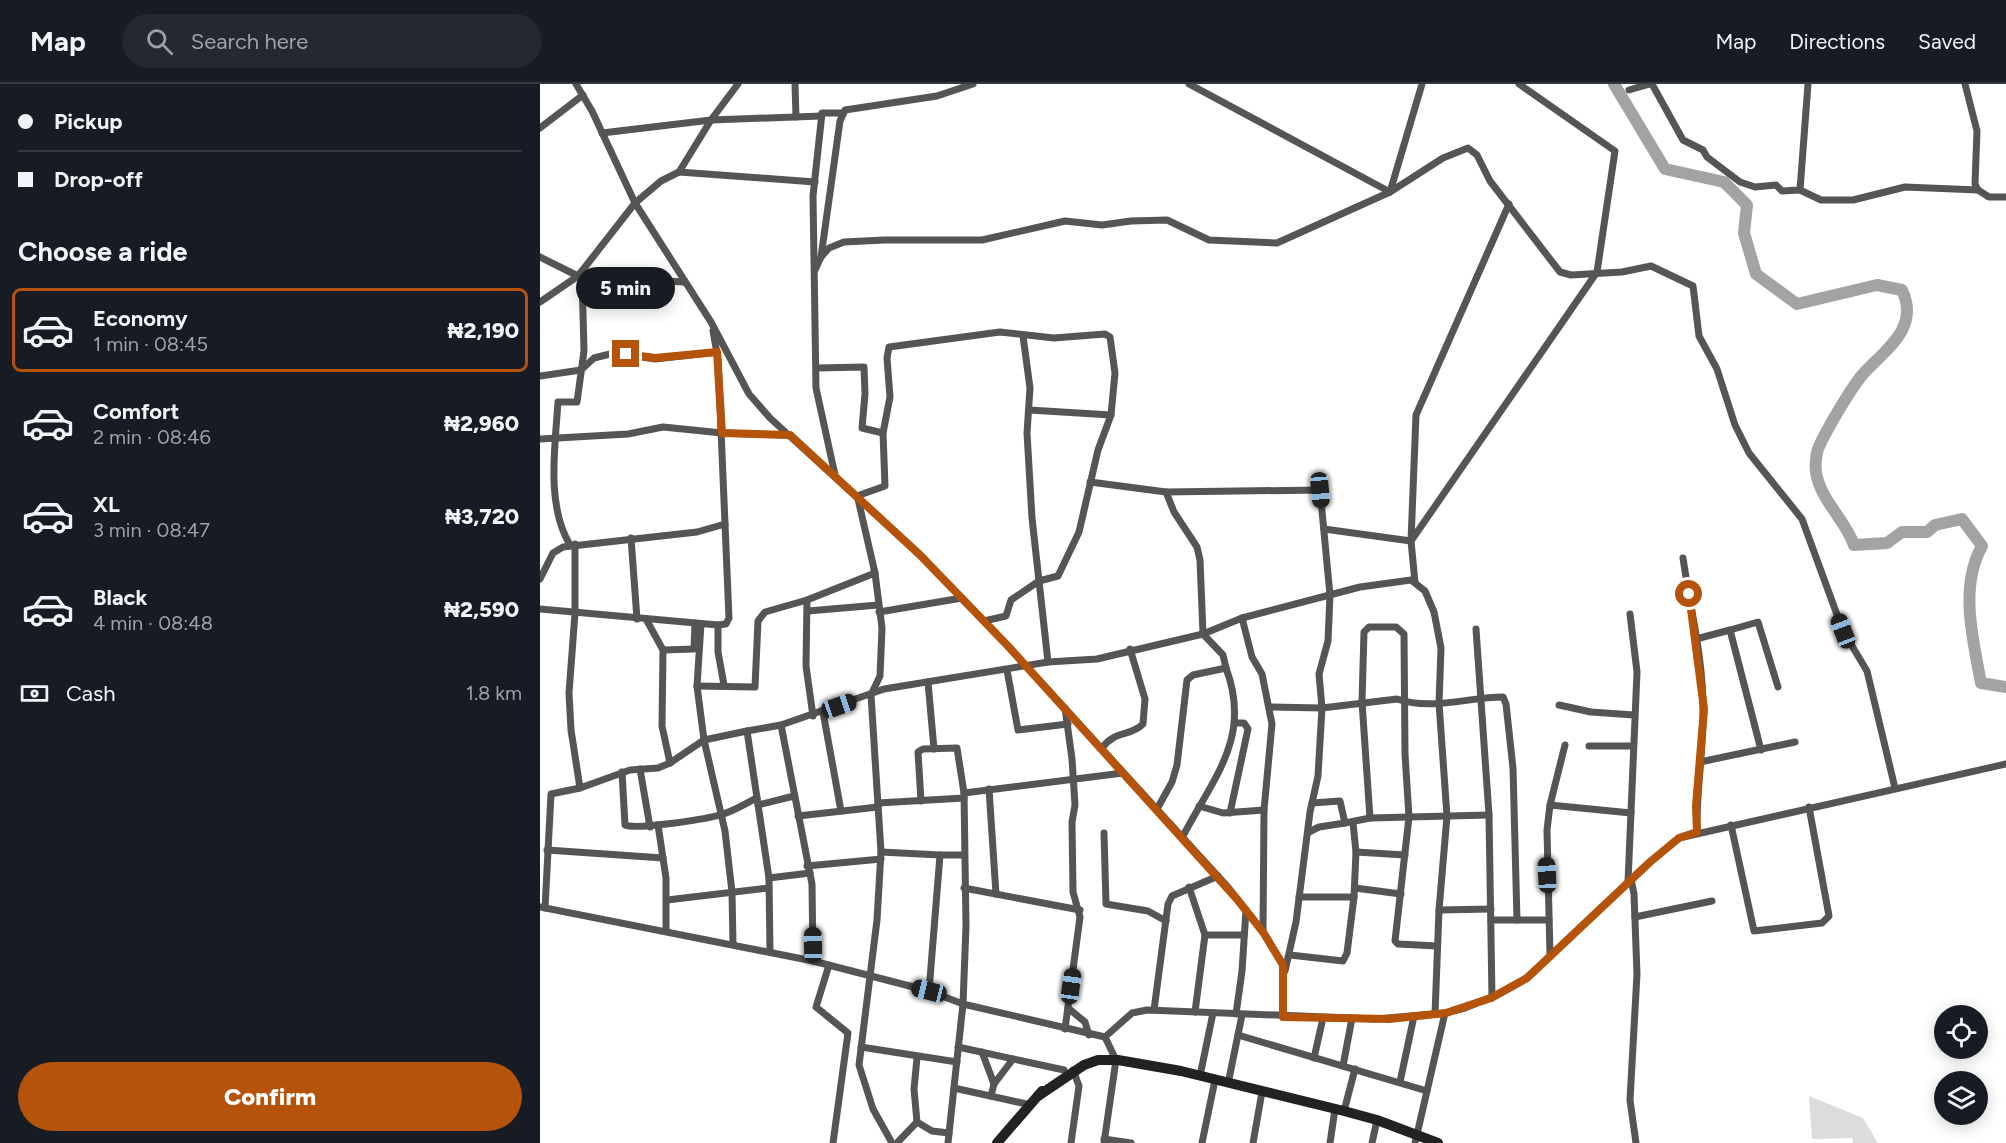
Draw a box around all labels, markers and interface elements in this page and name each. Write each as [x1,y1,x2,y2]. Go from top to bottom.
search box [122,14,542,68]
text: Map [30,24,86,58]
icon: search [143,25,176,58]
text: Search here [191,28,308,55]
text: Map [1715,29,1756,54]
text: Directions [1789,29,1885,54]
text: Saved [1918,29,1976,54]
text: Pickup [54,108,123,135]
text: Drop-off [54,166,143,193]
text: Choose a ride [18,235,187,268]
callout: 5 min [576,267,676,309]
text: 5 min [600,276,651,300]
icon: car [21,303,75,357]
text: Economy [93,305,188,332]
text: ₦2,190 [448,317,519,344]
text: 1 min · 08:45 [93,332,208,356]
route end [612,340,639,367]
icon: car [21,396,75,450]
text: Comfort [93,398,179,425]
text: ₦2,960 [444,410,519,437]
text: 2 min · 08:46 [93,425,211,449]
car [1309,471,1331,509]
icon: car [21,489,75,543]
text: XL [93,491,120,518]
text: ₦3,720 [445,503,519,530]
text: 3 min · 08:47 [93,518,210,542]
route start [1675,580,1702,607]
icon: car [21,582,75,636]
text: Black [93,584,147,611]
text: ₦2,590 [444,596,519,623]
text: 4 min · 08:48 [93,611,213,635]
car [1828,611,1858,651]
icon: cash [18,677,51,710]
text: Cash [66,680,116,707]
text: 1.8 km [466,681,522,705]
car [819,692,859,720]
car [1537,857,1557,893]
car [804,927,822,963]
car [1060,967,1082,1005]
car [909,978,949,1004]
map controls [1934,1005,1988,1125]
button: locate [1934,1005,1988,1059]
button: Confirm [18,1062,522,1131]
button: layers [1934,1071,1988,1125]

